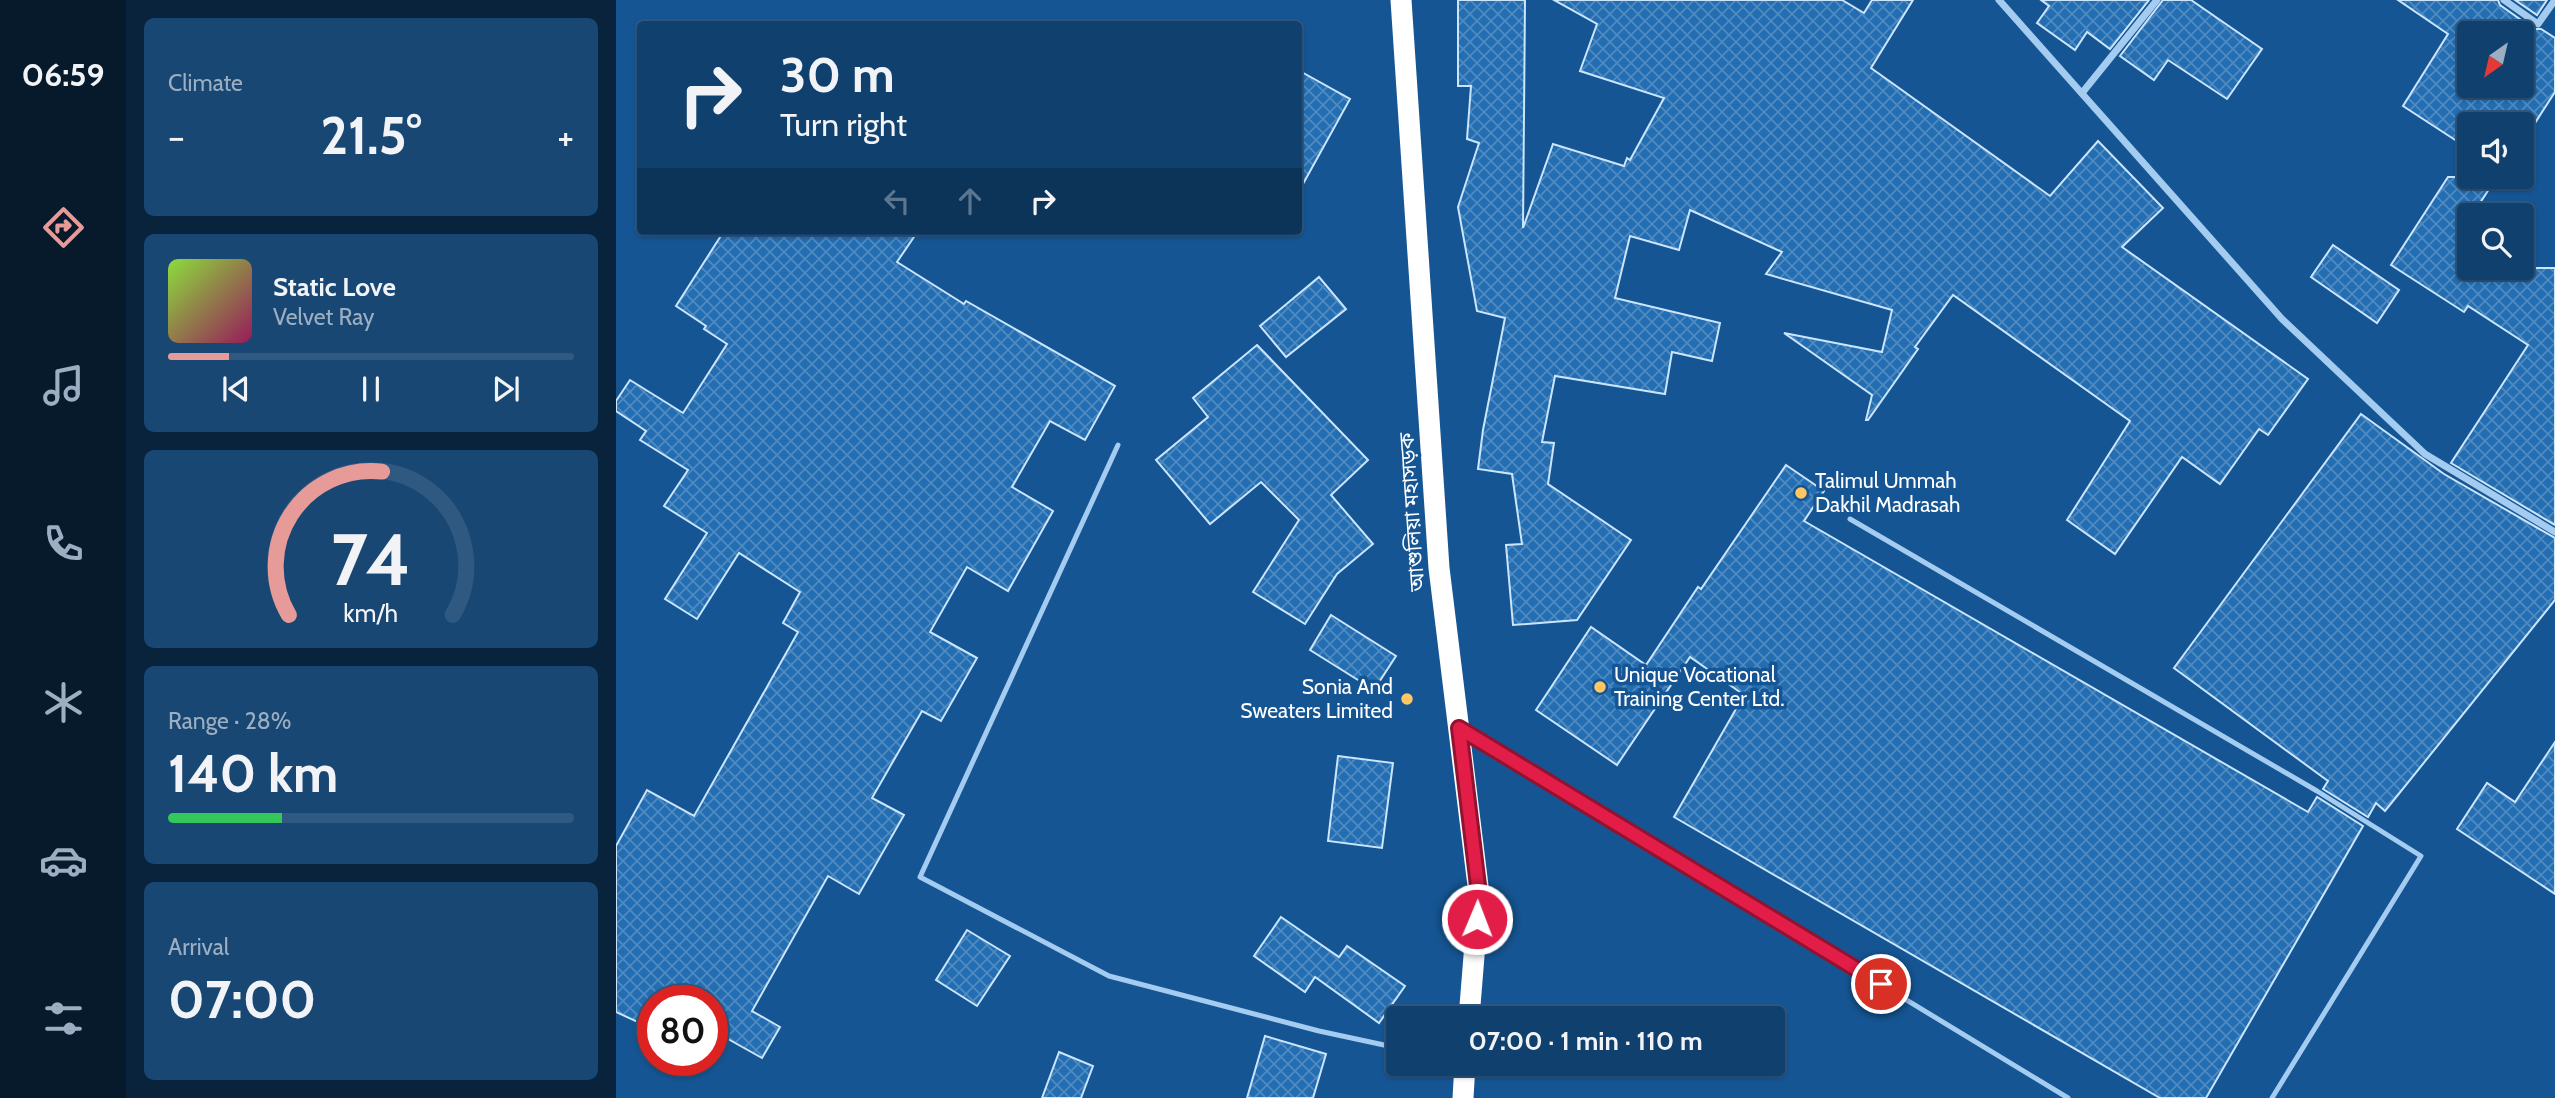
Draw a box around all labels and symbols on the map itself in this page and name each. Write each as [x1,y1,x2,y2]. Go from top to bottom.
north arrow [2457,21,2534,98]
street label: আশুলিয়া মহাসড়ক [1393,431,1430,593]
place label: Talimul Ummah Dakhil Madrasah [1815,468,1961,517]
marker: Talimul Ummah Dakhil Madrasah [1793,485,1809,501]
place label: Unique Vocational Training Center Ltd. [1614,662,1785,711]
place label: Sonia And Sweaters Limited [1240,674,1393,723]
marker: Unique Vocational Training Center Ltd. [1592,679,1608,695]
marker: Sonia And Sweaters Limited [1399,691,1415,707]
position arrow [1440,882,1514,956]
pin [1851,954,1911,1014]
speed limit sign: 80 [637,985,728,1076]

